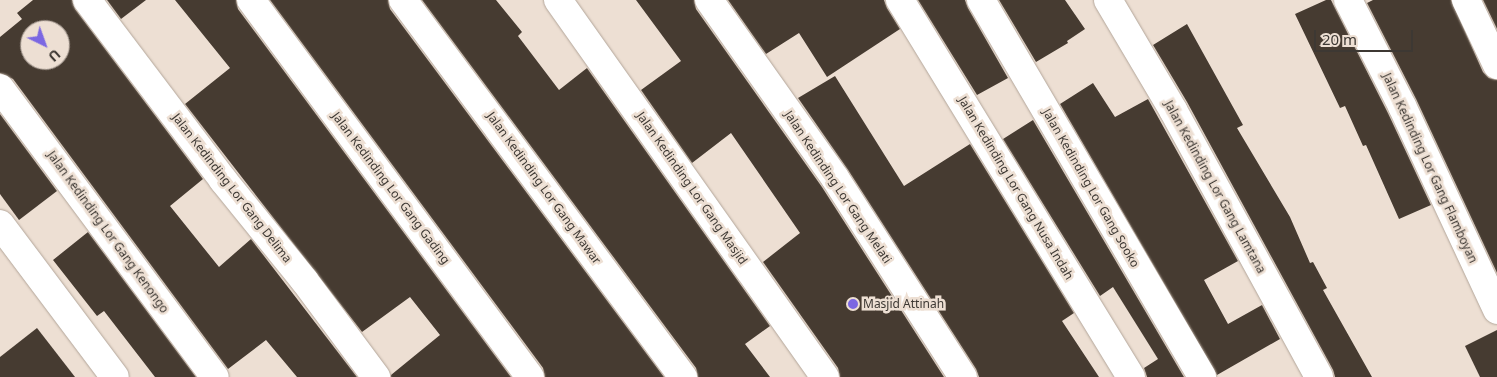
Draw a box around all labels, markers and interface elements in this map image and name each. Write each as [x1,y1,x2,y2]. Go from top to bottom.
north arrow [20,20,70,70]
scale bar [1317,20,1416,52]
text: 20 m [1322,29,1357,49]
text: U [44,45,65,66]
street label: Jalan Kedinding Lor Gang Flamboyan [1380,71,1480,265]
street label: Jalan Kedinding Lor Gang Nusa Indah [955,94,1077,282]
street label: Jalan Kedinding Lor Gang Lamtana [1161,98,1269,276]
street label: Jalan Kedinding Lor Gang Sooko [1040,106,1142,270]
street label: Jalan Kedinding Lor Gang Melati [781,108,895,266]
street label: Jalan Kedinding Lor Gang Gading [329,109,453,267]
street label: Jalan Kedinding Lor Gang Mawar [484,109,604,267]
street label: Jalan Kedinding Lor Gang Masjid [634,109,750,267]
street label: Jalan Kedinding Lor Gang Delima [169,110,295,266]
street label: Jalan Kedinding Lor Gang Kenongo [44,148,172,316]
place label: Masjid Attinah [863,297,944,311]
marker: Masjid Attinah [847,298,859,310]

